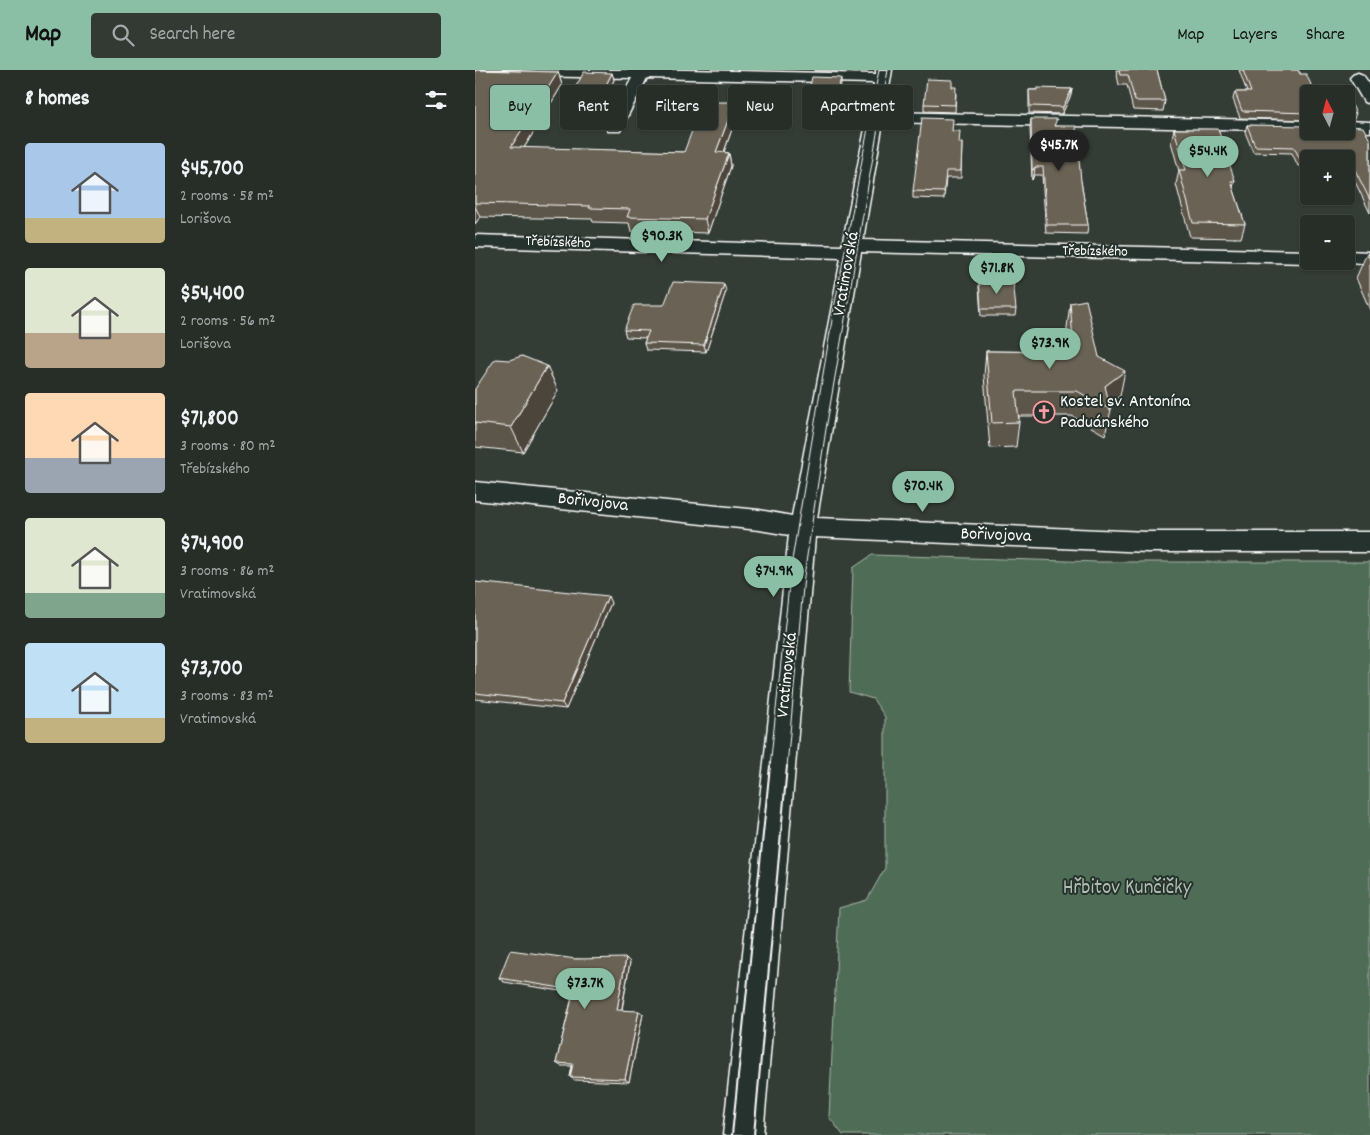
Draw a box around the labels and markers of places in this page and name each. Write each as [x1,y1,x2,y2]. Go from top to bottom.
pin: $45.7K [1018,129,1100,172]
pin: $54.4K [1167,136,1249,178]
pin: $90.3K [621,220,703,263]
pin: $71.8K [956,252,1038,295]
pin: $73.9K [1009,328,1091,370]
place label: Kostel sv. Antonína Paduánského [1060,390,1191,436]
church icon: Kostel sv. Antonína Paduánského [1032,400,1056,424]
pin: $70.4K [882,470,964,513]
pin: $74.9K [733,556,815,598]
pin: $73.7K [544,968,626,1010]

